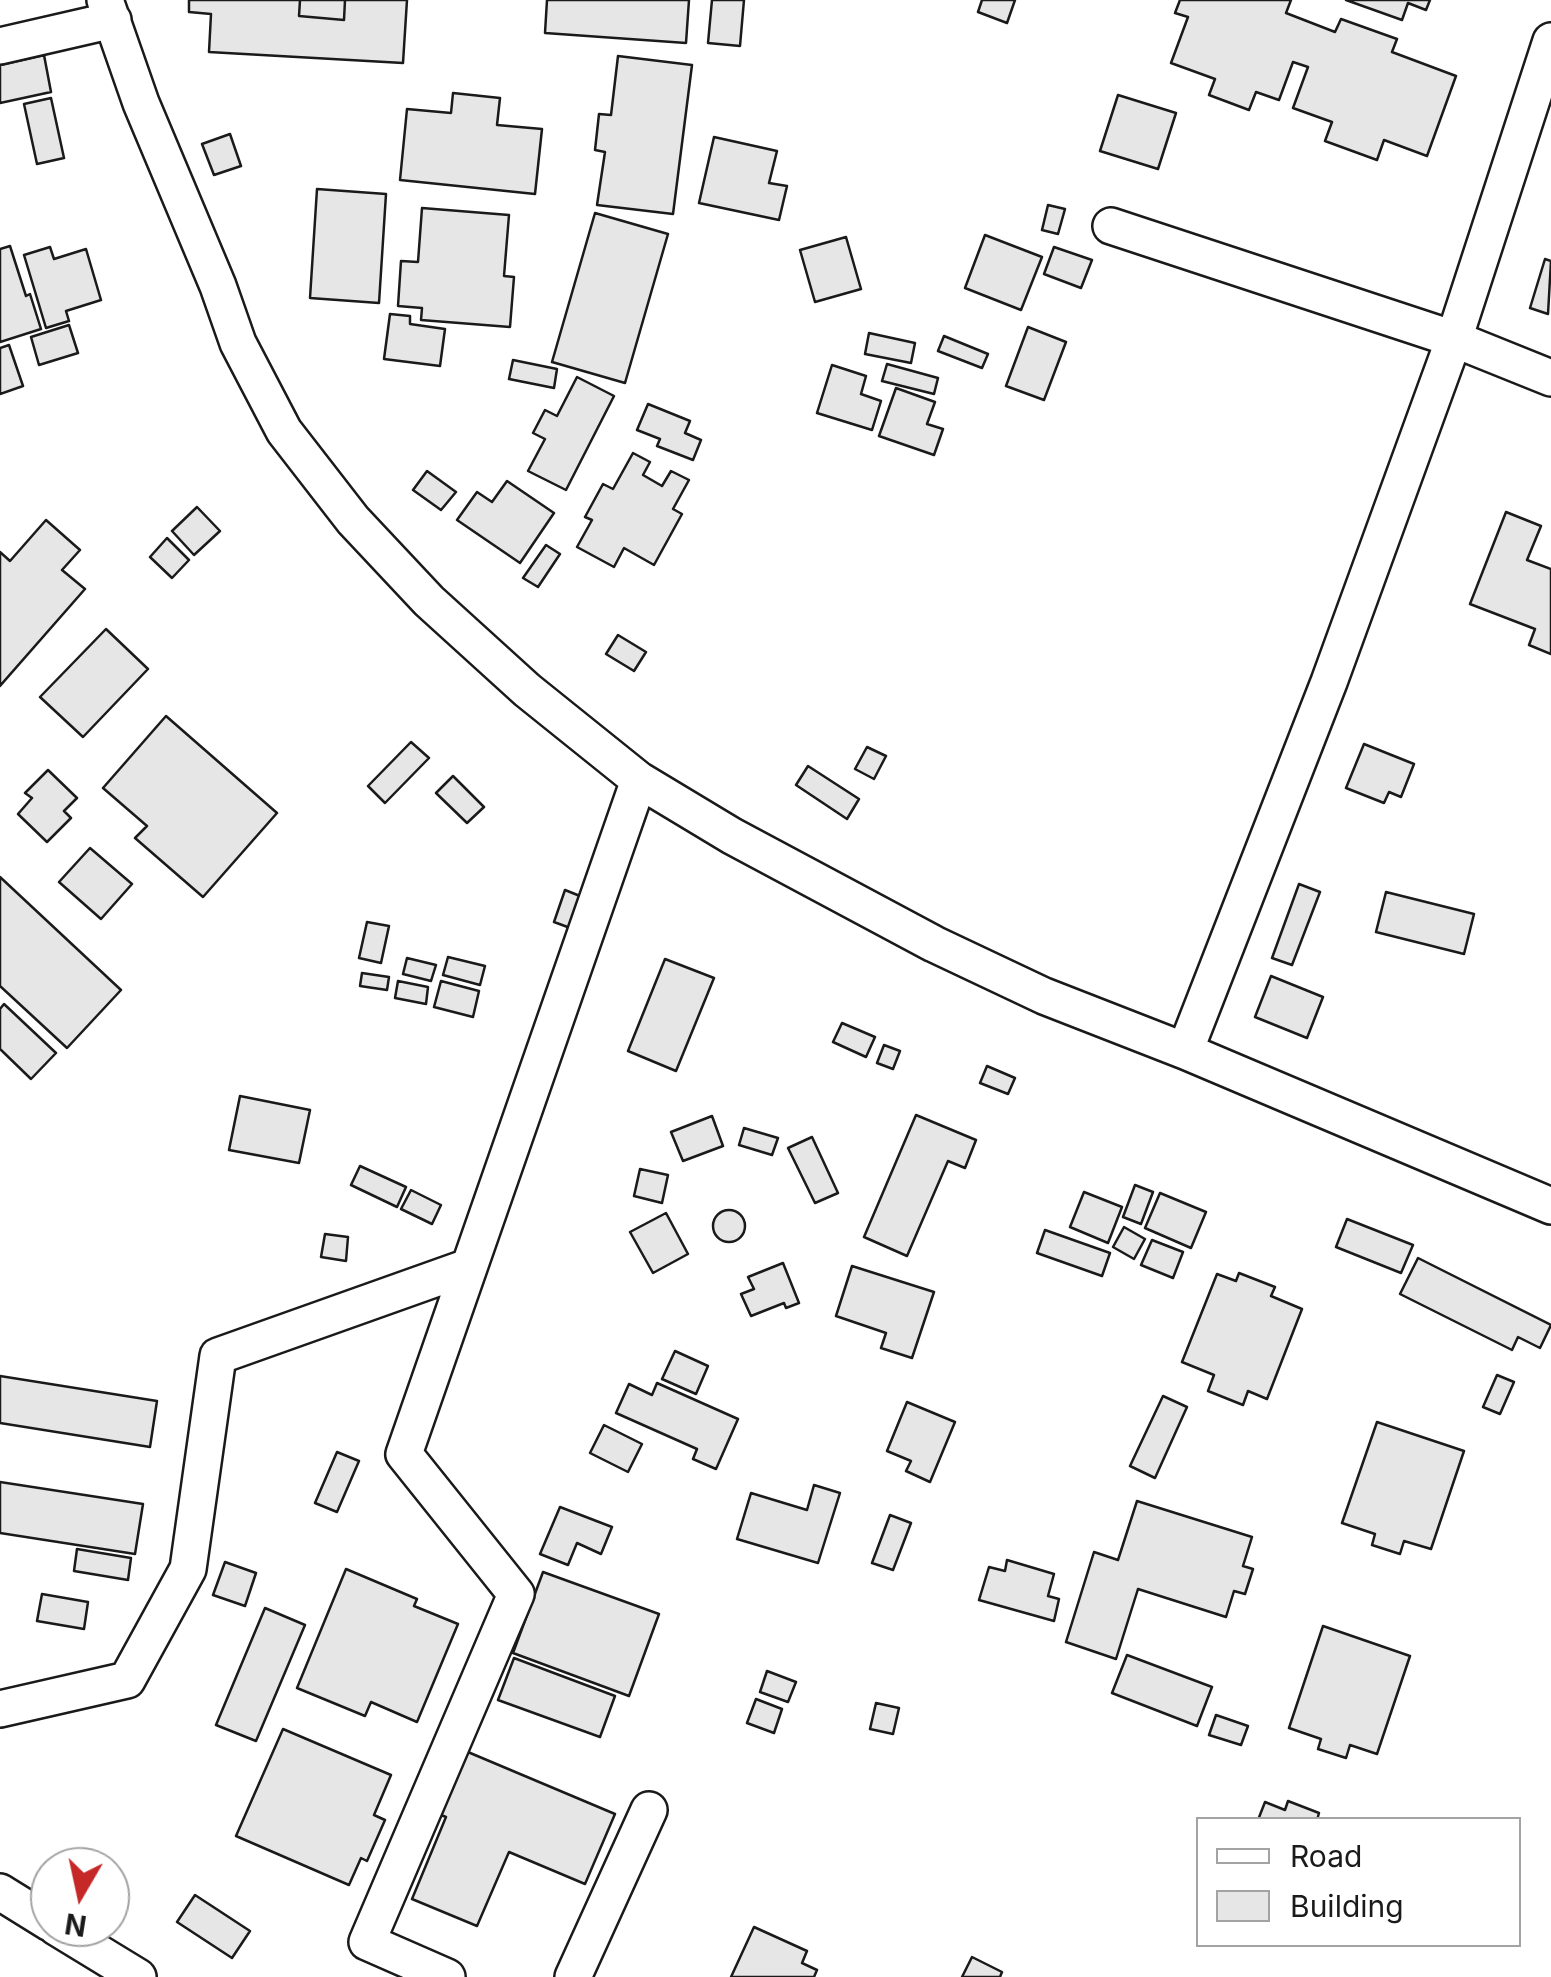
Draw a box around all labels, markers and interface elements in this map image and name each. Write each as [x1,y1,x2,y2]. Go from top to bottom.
legend [1196,1817,1521,1947]
text: Road [1290,1838,1362,1874]
north arrow [30,1847,130,1947]
text: Building [1290,1888,1404,1924]
text: N [62,1906,89,1943]

